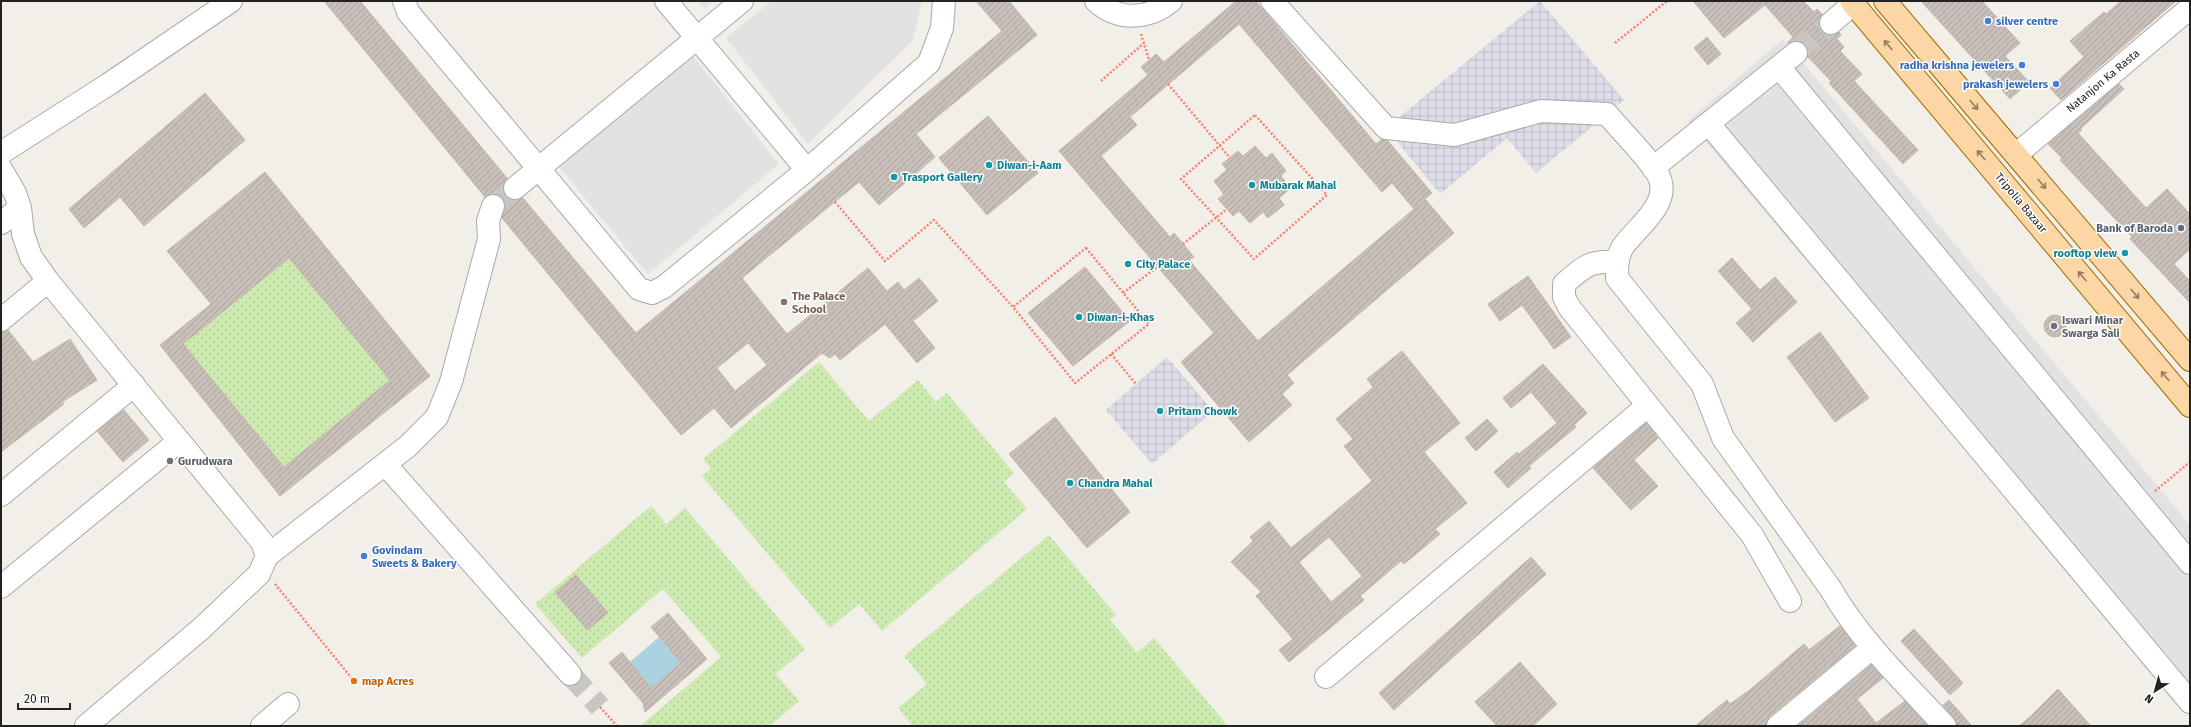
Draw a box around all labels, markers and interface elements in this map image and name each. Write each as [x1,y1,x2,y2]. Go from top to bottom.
place label: silver centre [1996,15,2058,28]
marker: silver centre [1983,16,1993,26]
one-way arrow [1883,39,1892,50]
street label: Natanjon Ka Rasta [2064,47,2142,115]
place label: radha krishna jewelers [1900,59,2015,72]
marker: radha krishna jewelers [2017,60,2027,70]
place label: prakash jewelers [1963,78,2049,91]
marker: prakash jewelers [2051,79,2061,89]
one-way arrow [1970,100,1979,110]
one-way arrow [1976,149,1985,160]
place label: Diwan-i-Aam [997,159,1061,172]
marker: Diwan-i-Aam [984,160,994,170]
street label: Tripolia Bazaar [1992,170,2050,236]
place label: Trasport Gallery [902,171,983,184]
marker: Trasport Gallery [889,172,899,182]
place label: Mubarak Mahal [1260,179,1337,192]
one-way arrow [2038,179,2047,190]
marker: Mubarak Mahal [1247,180,1257,190]
place label: Bank of Baroda [2096,222,2173,235]
marker: Bank of Baroda [2176,223,2186,233]
place label: rooftop view [2053,247,2118,260]
marker: rooftop view [2120,248,2130,258]
place label: City Palace [1136,258,1190,271]
marker: City Palace [1123,259,1133,269]
one-way arrow [2078,270,2087,281]
one-way arrow [2130,289,2139,300]
place label: The Palace School [792,290,845,316]
marker: The Palace School [779,297,789,307]
place label: Diwan-i-Khas [1087,311,1155,324]
marker: Diwan-i-Khas [1074,312,1084,322]
place label: Iswari Minar Swarga Sali [2062,314,2124,340]
marker: Iswari Minar Swarga Sali [2049,321,2059,331]
one-way arrow [2161,370,2170,381]
place label: Pritam Chowk [1168,405,1238,418]
marker: Pritam Chowk [1155,406,1165,416]
place label: Gurudwara [178,455,233,468]
marker: Gurudwara [165,456,175,466]
place label: Chandra Mahal [1078,477,1153,490]
marker: Chandra Mahal [1065,478,1075,488]
place label: Govindam Sweets & Bakery [372,544,457,570]
marker: Govindam Sweets & Bakery [359,551,369,561]
north arrow [2135,671,2175,711]
place label: map Acres [362,675,414,688]
marker: map Acres [349,676,359,686]
scale bar [18,685,70,711]
text: N [2142,691,2156,706]
text: 20 m [24,692,50,706]

